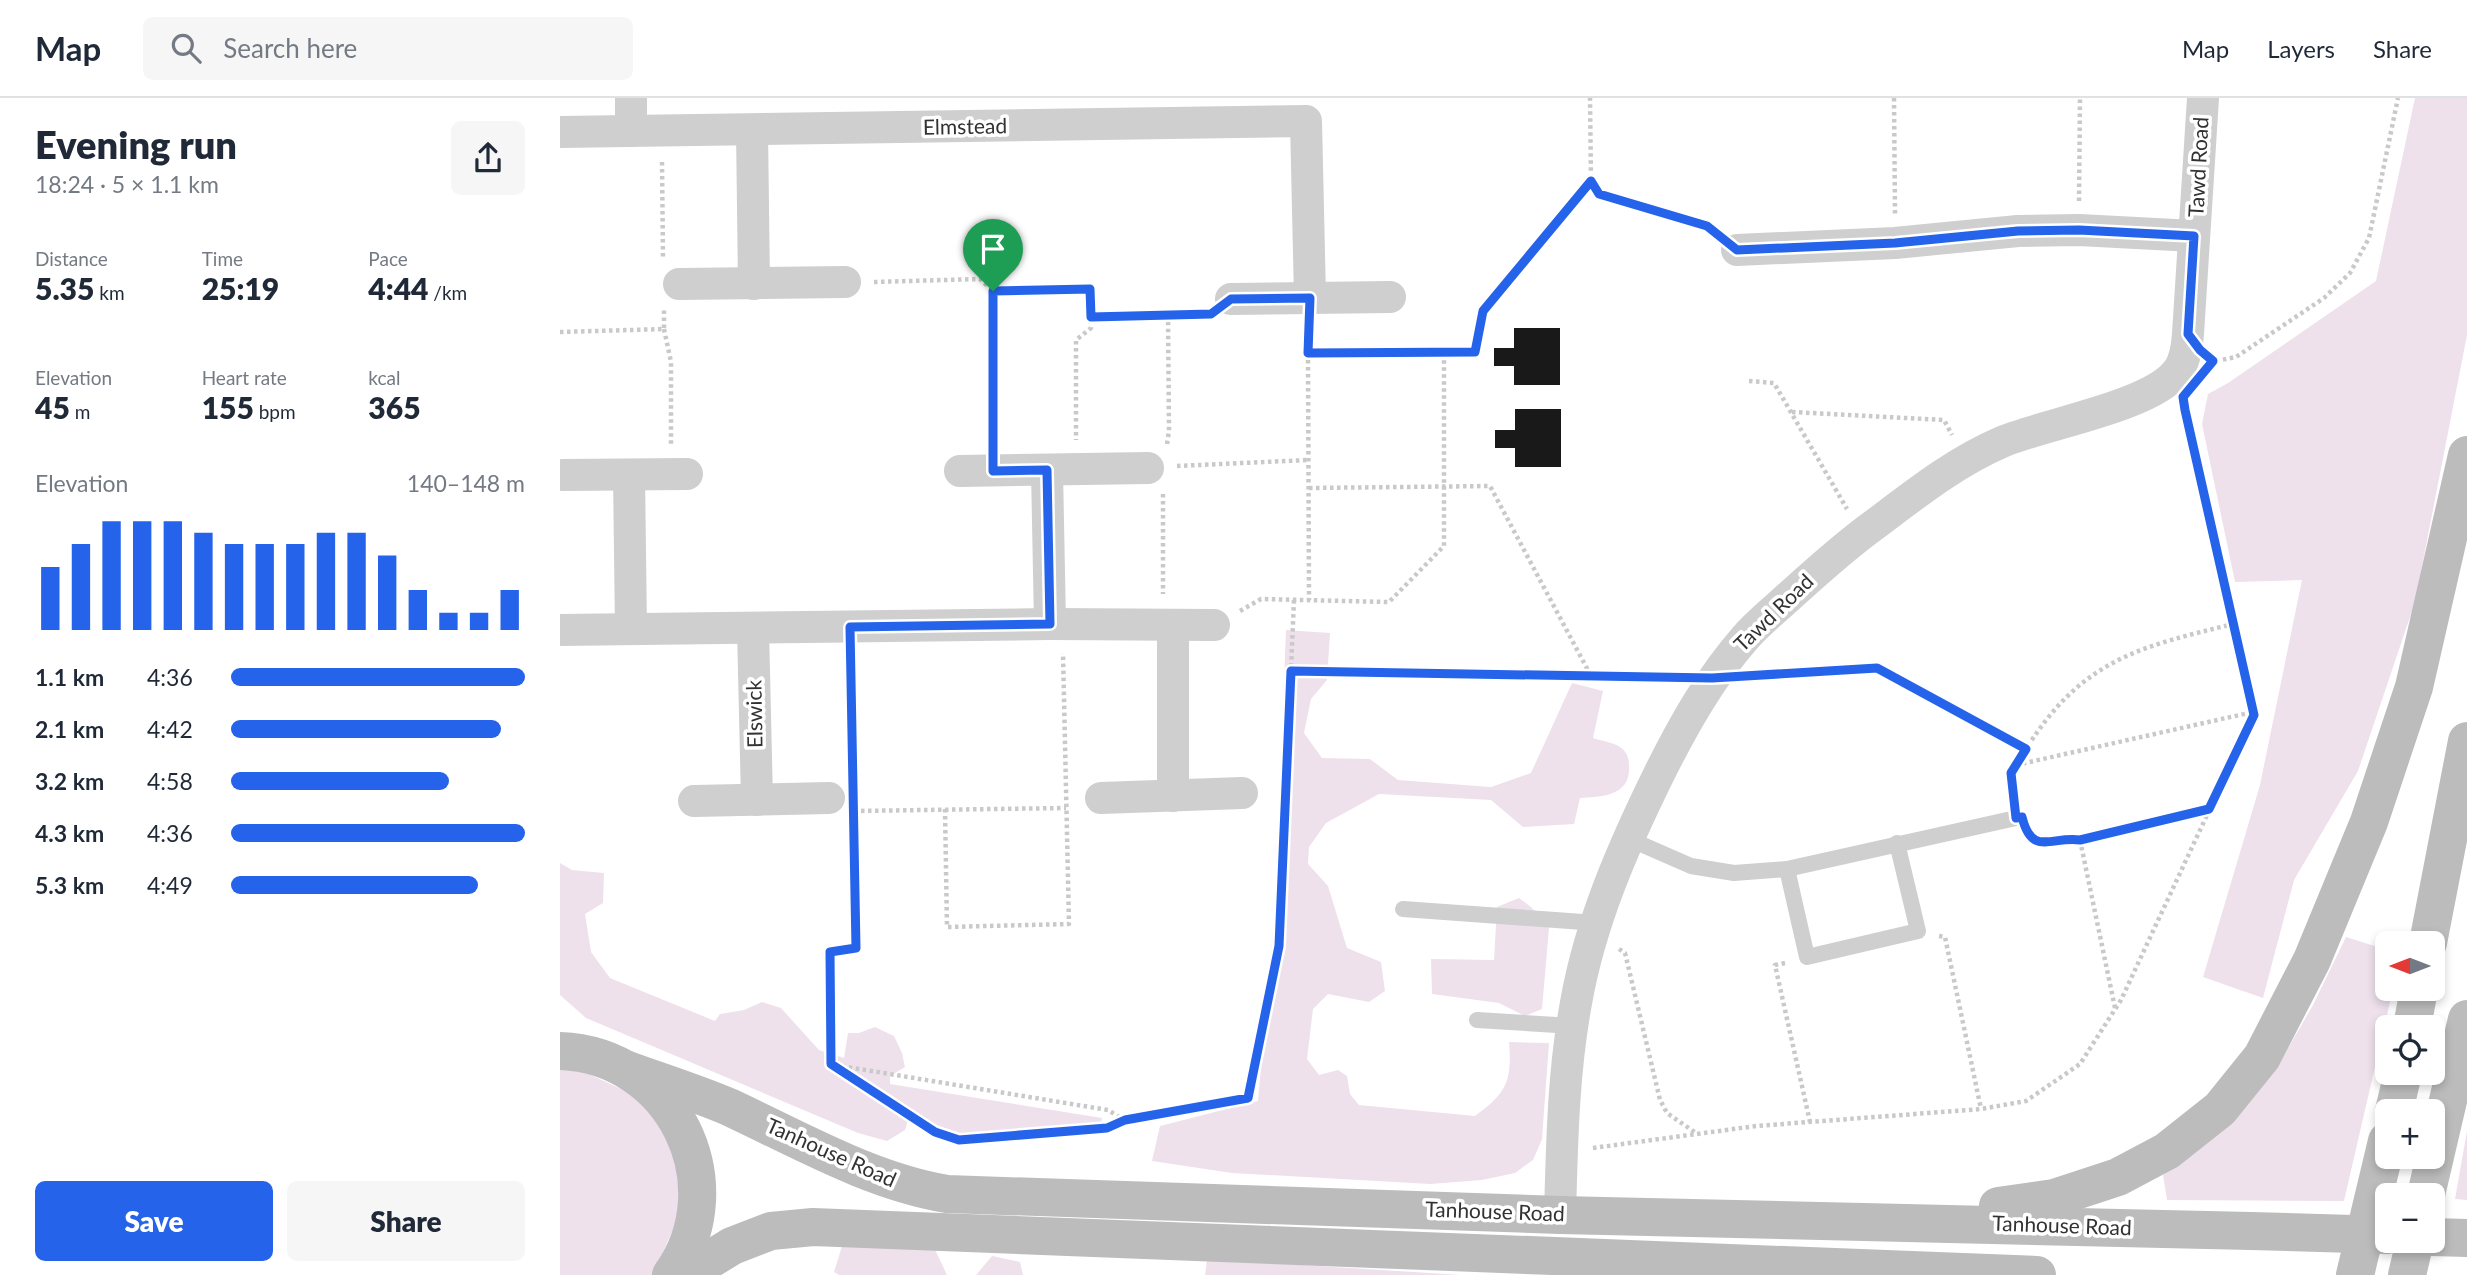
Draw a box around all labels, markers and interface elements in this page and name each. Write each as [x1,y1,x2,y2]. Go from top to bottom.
search box [143,17,633,80]
text: Map [35,28,101,68]
icon: search [167,29,205,67]
text: Search here [223,32,357,64]
text: Map [2182,34,2229,63]
text: Layers [2267,34,2335,63]
text: Share [2373,34,2432,63]
street label: Elmstead [923,112,1007,139]
street label: Tawd Road [2182,116,2213,218]
text: Evening run [35,121,237,167]
button: share [451,121,525,195]
text: 18:24 · 5 × 1.1 km [35,170,219,198]
pin [963,219,1023,291]
icon: arrive [974,230,1012,268]
text: Distance [35,247,108,270]
text: Time [202,247,243,270]
text: Pace [368,247,408,270]
text: 5.35 [35,270,94,306]
text: 25:19 [202,270,279,306]
text: 4:44 [368,270,428,306]
text: km [94,281,125,304]
text: /km [428,281,467,304]
text: Elevation [35,366,112,389]
text: Heart rate [202,366,287,389]
text: kcal [368,366,400,389]
text: 45 [35,389,70,425]
text: 155 [202,389,254,425]
text: 365 [368,389,421,425]
text: m [70,400,90,423]
text: bpm [254,400,296,423]
text: Elevation [35,469,128,497]
text: 140–148 m [407,469,525,497]
street label: Tawd Road [1728,568,1818,656]
text: 1.1 km [35,663,104,691]
text: 4:36 [147,663,193,691]
street label: Elswick [740,679,767,748]
text: 2.1 km [35,715,104,743]
text: 4:42 [147,715,193,743]
text: 3.2 km [35,767,104,795]
text: 4:58 [147,767,193,795]
text: 4.3 km [35,819,104,847]
text: 4:36 [147,819,193,847]
text: 5.3 km [35,871,104,899]
text: 4:49 [147,871,193,899]
north arrow [2375,931,2445,1001]
map controls [2375,931,2445,1253]
button: locate [2375,1015,2445,1085]
button: + [2375,1099,2445,1169]
street label: Tanhouse Road [763,1112,900,1191]
button: Save [35,1181,273,1261]
button: Share [287,1181,525,1261]
button: − [2375,1183,2445,1253]
street label: Tanhouse Road [1425,1196,1565,1225]
street label: Tanhouse Road [1992,1210,2132,1239]

